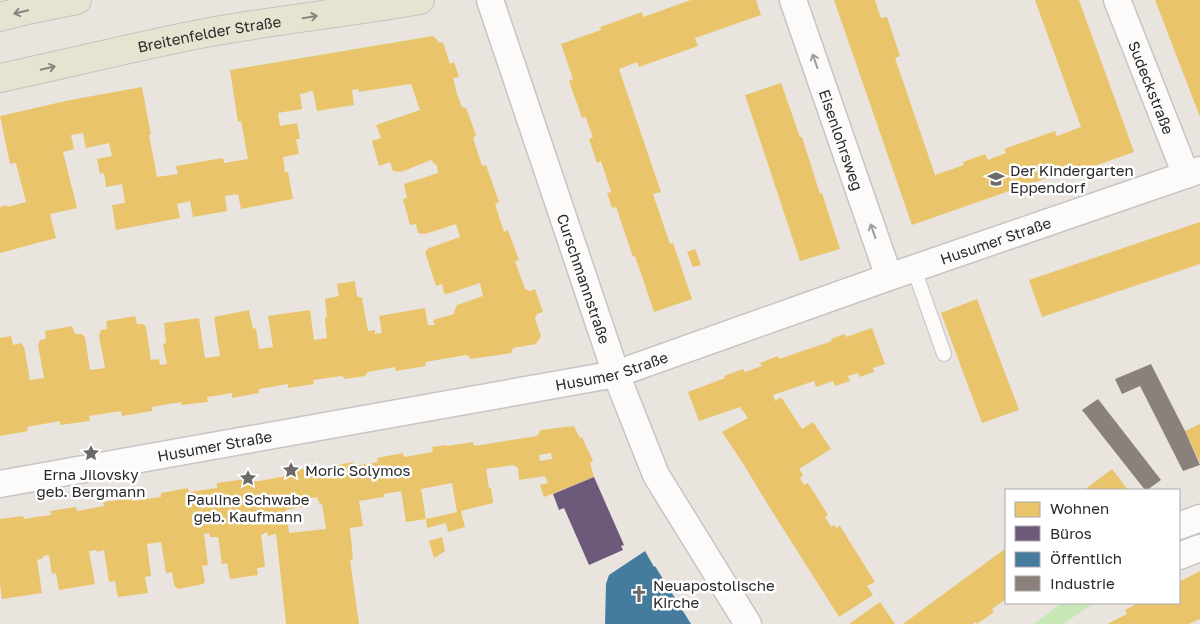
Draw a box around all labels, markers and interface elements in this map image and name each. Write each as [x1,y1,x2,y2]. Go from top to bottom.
one-way arrow [14,7,30,17]
street label: Breitenfelder Straße [136,12,283,56]
one-way arrow [302,12,318,22]
street label: Sudeckstraße [1125,38,1178,137]
one-way arrow [809,54,819,70]
one-way arrow [39,63,55,72]
street label: Eisenlohrsweg [816,87,867,193]
place label: Der Kindergarten Eppendorf [1010,161,1134,196]
school or university icon: Der Kindergarten Eppendorf [986,169,1006,189]
street label: Curschmannstraße [554,211,614,346]
street label: Husumer Straße [938,213,1053,268]
one-way arrow [868,224,878,240]
street label: Husumer Straße [554,347,670,394]
street label: Husumer Straße [156,427,274,465]
place icon: Erna Jilovsky geb. Bergmann [81,443,101,463]
place icon: Moric Solymos [281,460,301,480]
place label: Moric Solymos [305,461,410,479]
place label: Erna Jilovsky geb. Bergmann [37,465,145,500]
place icon: Pauline Schwabe geb. Kaufmann [238,468,258,488]
legend [1005,489,1180,604]
place label: Pauline Schwabe geb. Kaufmann [187,490,310,525]
text: Wohnen [1050,499,1109,517]
text: Büros [1050,524,1092,542]
text: Öffentlich [1050,549,1122,567]
text: Industrie [1050,574,1115,592]
place label: Neuapostolische Kirche [653,576,775,611]
church icon: Neuapostolische Kirche [629,584,649,604]

